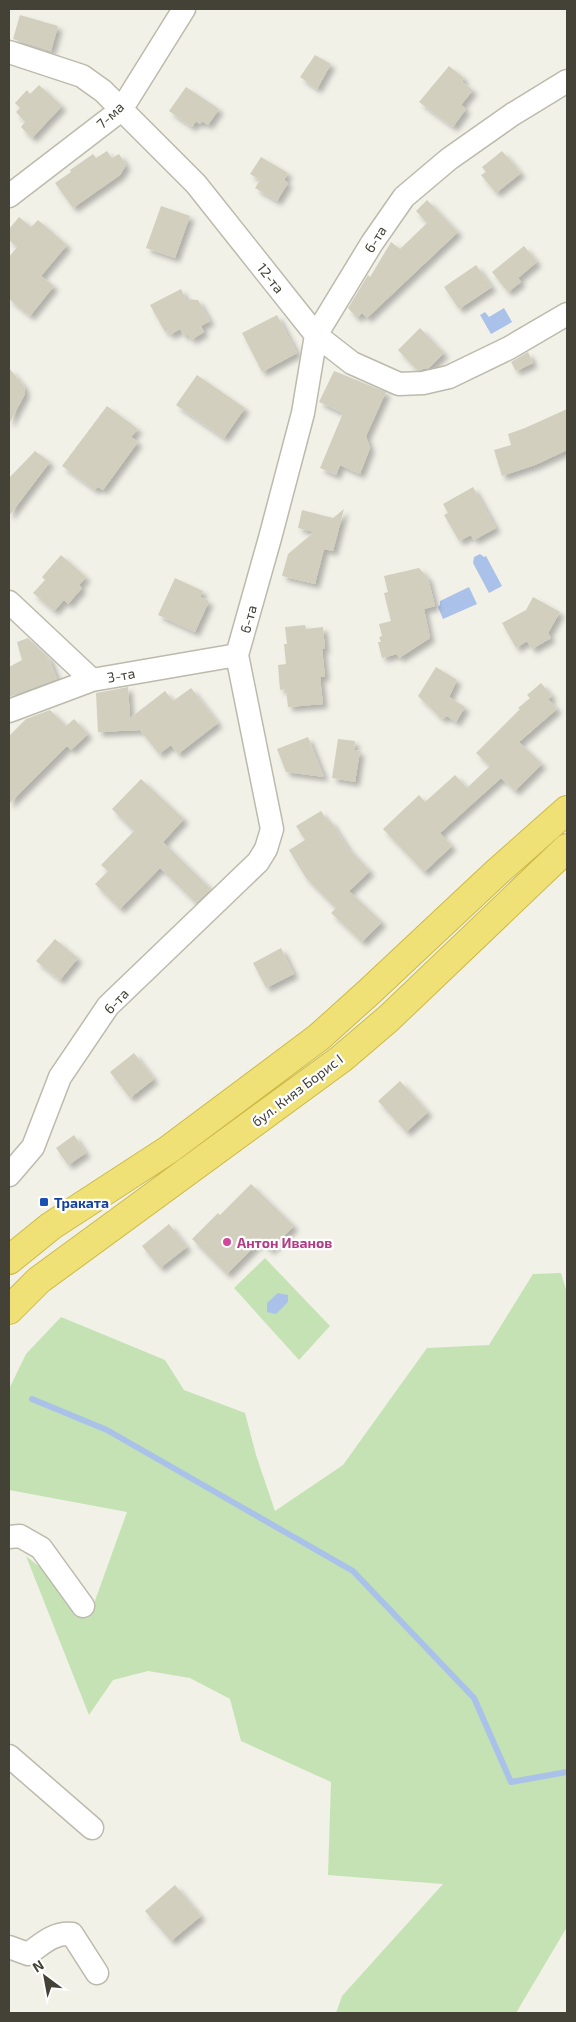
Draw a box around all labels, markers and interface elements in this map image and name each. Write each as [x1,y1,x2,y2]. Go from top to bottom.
street label: 7-ма [93,98,127,132]
street label: 6-та [360,222,390,256]
street label: 12-та [254,259,288,297]
street label: 6-та [236,603,260,635]
street label: 3-та [106,664,136,686]
street label: 6-та [100,985,132,1017]
street label: бул. Княз Борис I [248,1050,346,1130]
place label: Траката [54,1194,109,1211]
marker: Траката [38,1196,50,1208]
place label: Антон Иванов [237,1234,332,1251]
marker: Антон Иванов [221,1236,233,1248]
north arrow [20,1952,70,2002]
text: N [29,1956,47,1975]

